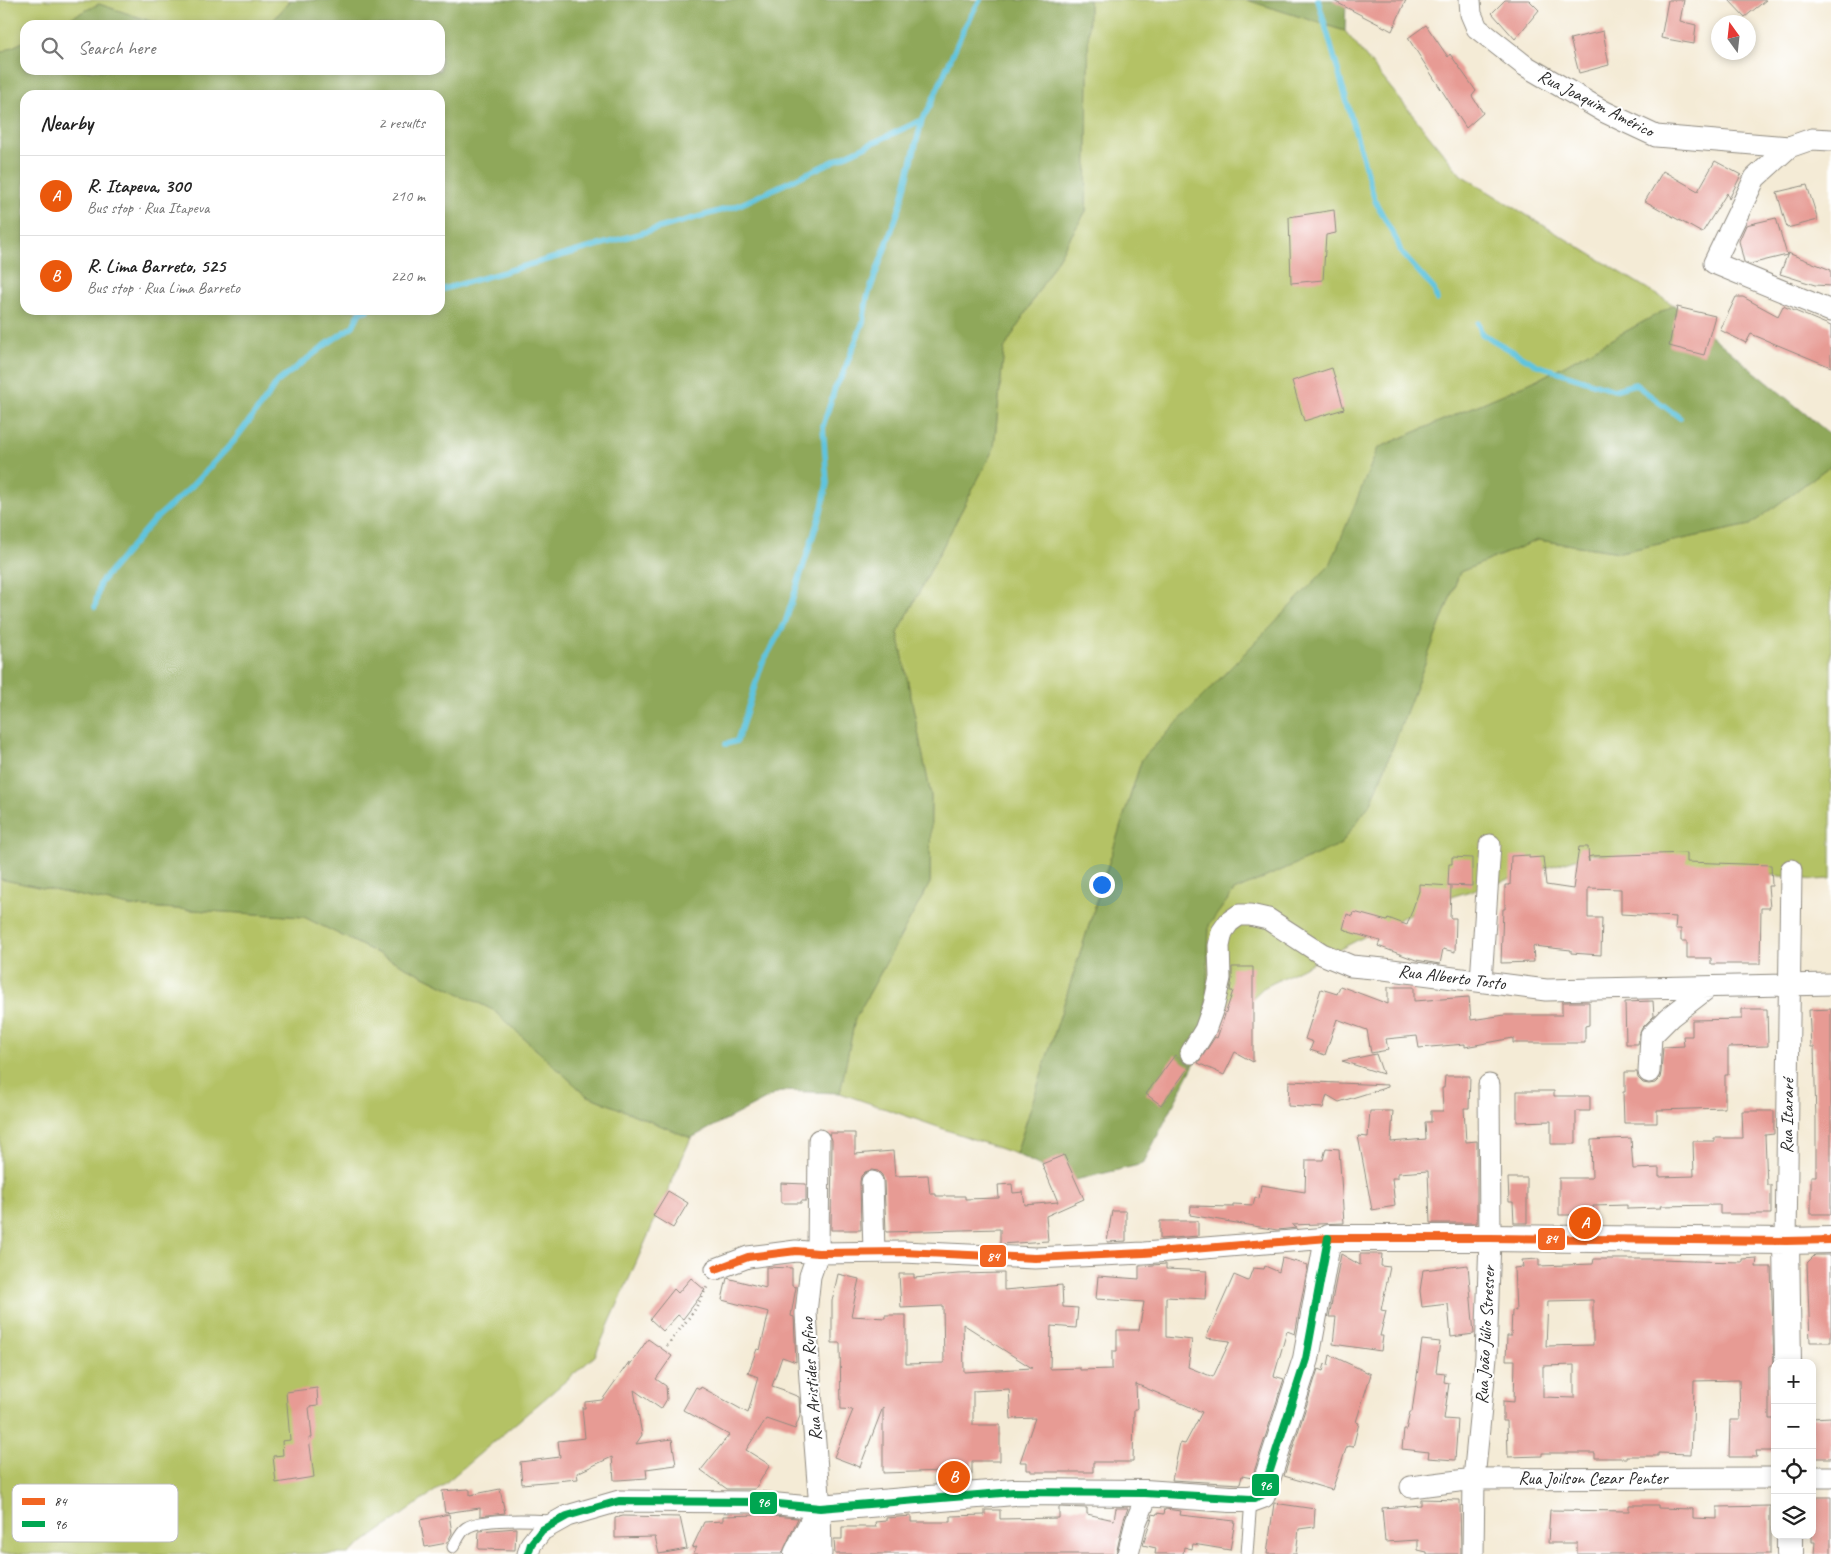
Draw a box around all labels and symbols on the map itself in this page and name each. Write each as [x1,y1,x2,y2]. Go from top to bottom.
north arrow [1711,15,1756,60]
street label: Rua Joaquim Américo [1534,64,1659,142]
your location [1089,872,1115,898]
street label: Rua Alberto Tosto [1397,960,1509,995]
street label: Rua Itararé [1775,1075,1799,1154]
pin: A [1569,1204,1601,1242]
line badge: 84 [1537,1227,1566,1251]
text: 84 [1545,1230,1559,1247]
line badge: 84 [979,1244,1007,1268]
text: 84 [987,1248,1001,1265]
street label: Rua João Júlio Stresser [1470,1264,1500,1405]
street label: Rua Aristides Rufino [796,1315,826,1441]
pin: B [938,1458,970,1496]
street label: Rua Joilson Cezar Penter [1518,1467,1669,1489]
line badge: 96 [1251,1473,1280,1497]
text: 96 [1259,1477,1273,1494]
legend [12,1484,178,1542]
line badge: 96 [749,1491,778,1515]
text: 84 [54,1493,68,1510]
text: 96 [757,1494,771,1511]
text: 96 [54,1516,67,1533]

